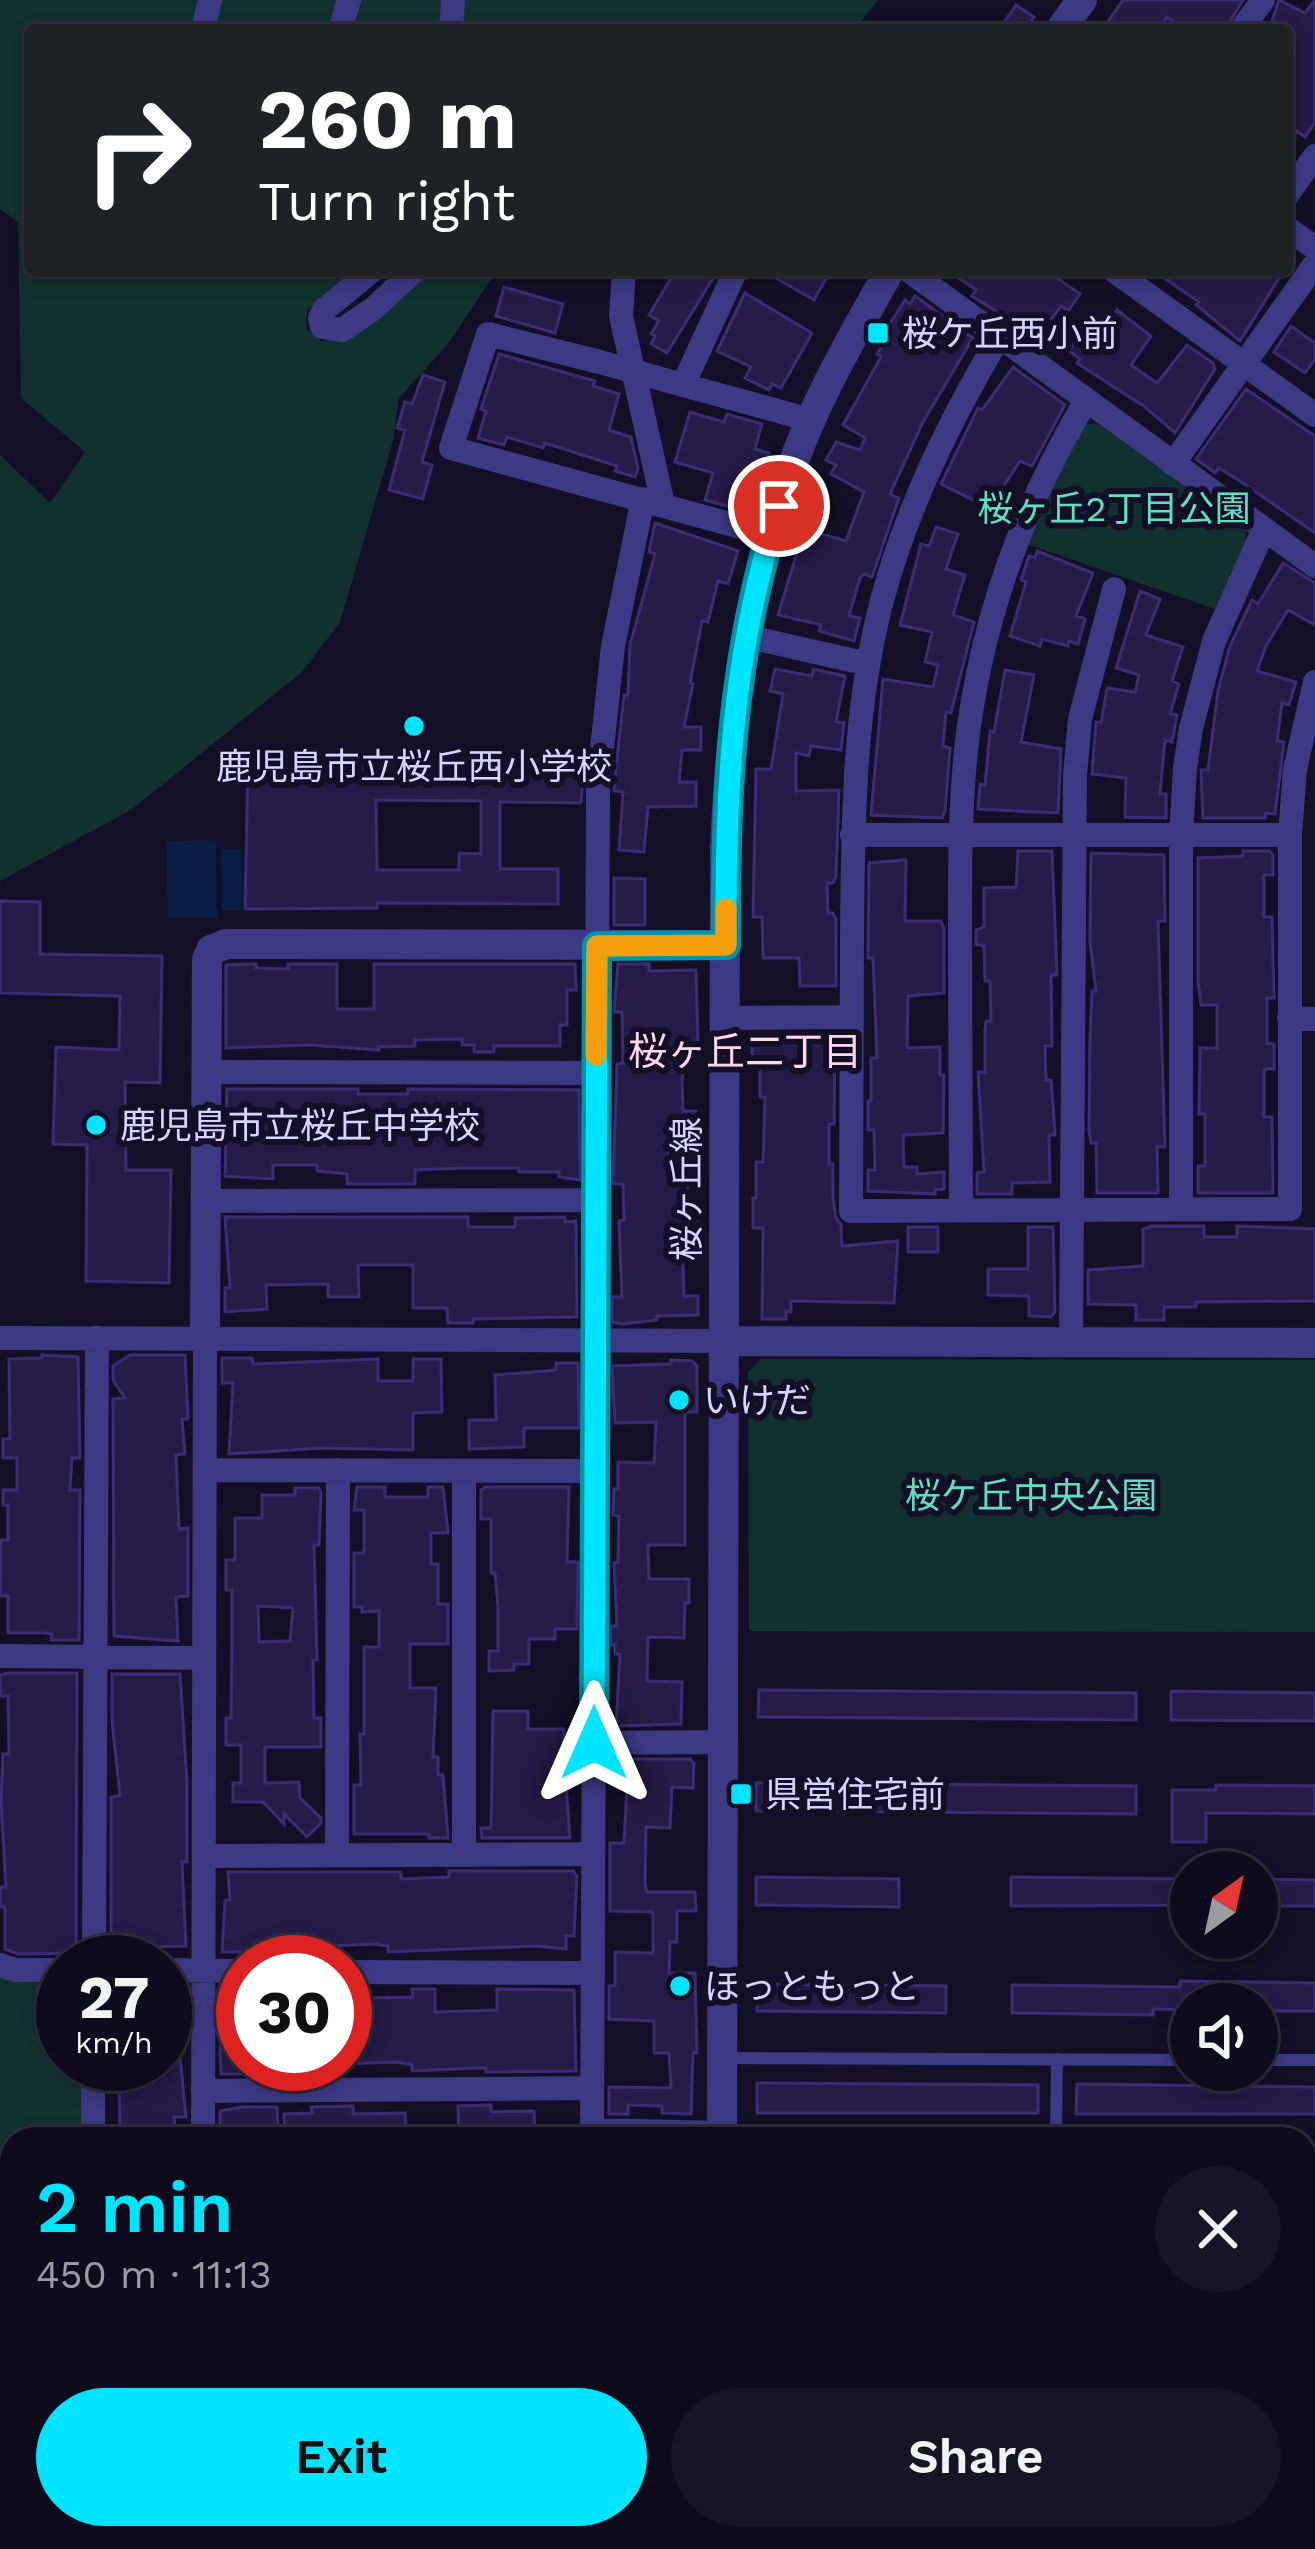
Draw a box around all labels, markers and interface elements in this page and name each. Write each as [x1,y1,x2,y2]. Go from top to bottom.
text: 260 m [258,70,517,168]
icon: right [60,72,216,228]
text: Turn right [258,170,515,233]
place label: 桜ケ丘西小前 [902,313,1118,355]
marker: 桜ケ丘西小前 [865,320,891,346]
pin [728,455,830,557]
icon: arrive [746,473,812,539]
park label: 桜ヶ丘2丁目公園 [978,488,1251,530]
marker: 鹿児島市立桜丘西小学校 [401,713,427,739]
place label: 鹿児島市立桜丘西小学校 [216,746,612,788]
district label: 桜ヶ丘二丁目 [628,1029,862,1074]
place label: 鹿児島市立桜丘中学校 [120,1105,480,1147]
marker: 鹿児島市立桜丘中学校 [83,1112,109,1138]
street label: 桜ヶ丘線 [666,1117,708,1261]
place label: いけだ [703,1380,811,1422]
marker: いけだ [666,1387,692,1413]
park label: 桜ケ丘中央公園 [905,1475,1157,1517]
position arrow [531,1680,657,1806]
place label: 県営住宅前 [765,1774,945,1816]
marker: 県営住宅前 [728,1781,754,1807]
north arrow [1170,1851,1278,1959]
map controls [1170,1851,1278,2091]
speed limit sign: 30 [216,1935,372,2091]
text: 27 [78,1962,150,2033]
place label: ほっともっと [704,1966,920,2008]
marker: ほっともっと [667,1973,693,1999]
button: sound [1170,1983,1278,2091]
text: km/h [75,2025,153,2060]
text: 2 min [36,2165,234,2249]
button: close [1155,2166,1281,2292]
text: 450 m · 11:13 [36,2252,272,2297]
button: Exit [36,2388,647,2526]
button: Share [671,2388,1281,2526]

